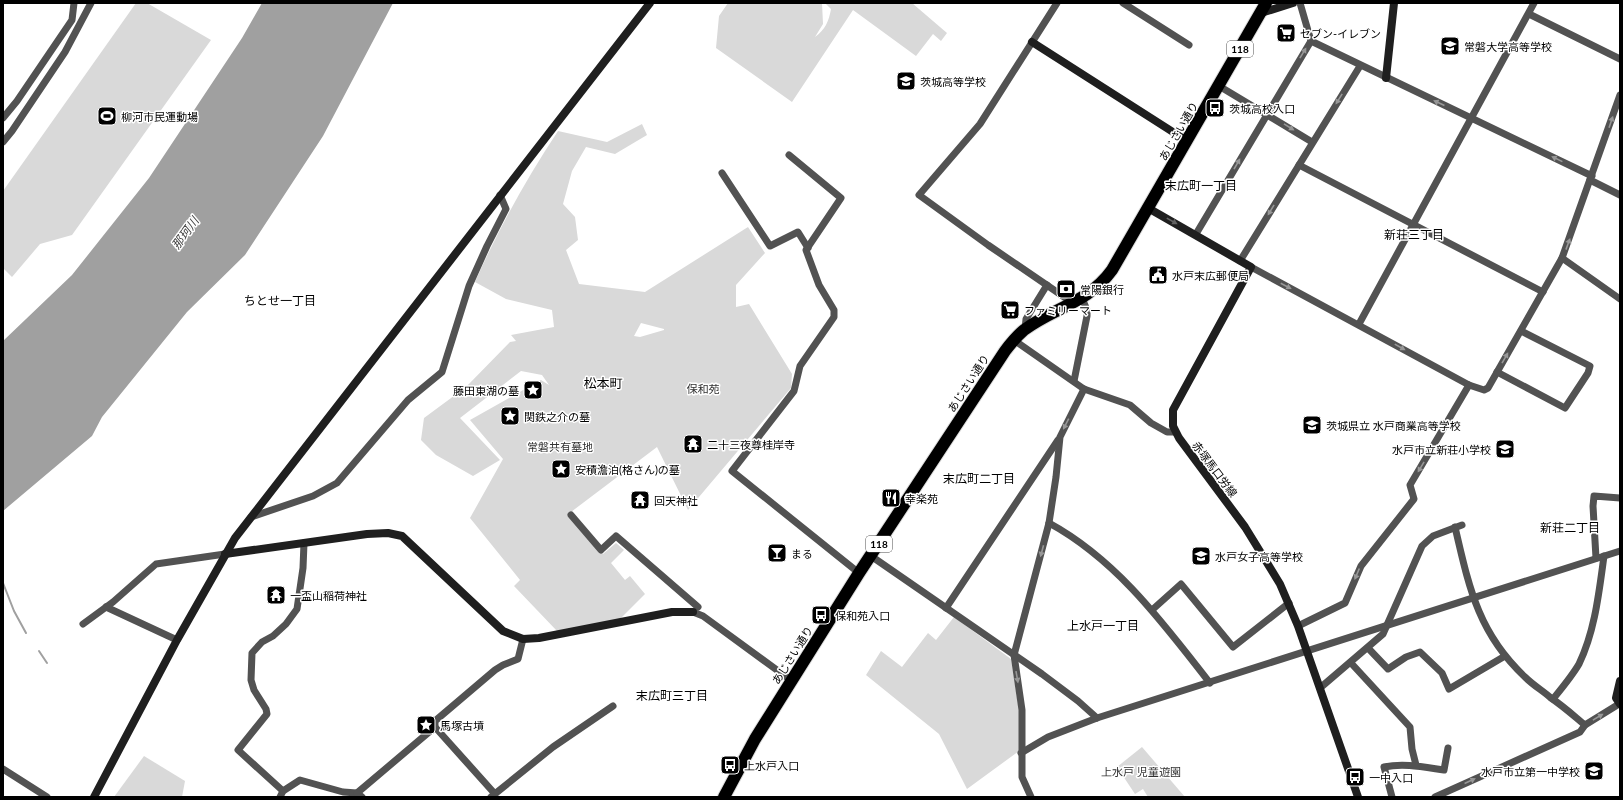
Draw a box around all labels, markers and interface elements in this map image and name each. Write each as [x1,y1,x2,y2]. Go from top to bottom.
supermarket icon: セブン-イレブン [1275,22,1297,44]
place label: セブン-イレブン [1300,27,1381,40]
school or university icon: 常磐大学高等学校 [1439,35,1461,57]
place label: 常磐大学高等学校 [1464,40,1552,53]
road number: 118 [1227,41,1253,57]
one-way arrow [1300,47,1307,59]
school or university icon: 茨城高等学校 [895,70,917,92]
place label: 茨城高等学校 [920,75,986,88]
one-way arrow [1335,94,1343,104]
bus stop icon: 茨城高校入口 [1204,97,1226,119]
street label: あじさい通り [1156,99,1200,163]
one-way arrow [1434,100,1445,106]
place label: 茨城高校入口 [1229,102,1295,115]
sports icon: 柳河市民運動場 [96,105,118,127]
place label: 柳河市民運動場 [121,110,198,123]
one-way arrow [1608,115,1614,127]
one-way arrow [1283,124,1295,131]
one-way arrow [1551,156,1562,162]
one-way arrow [1233,158,1240,170]
district label: 末広町一丁目 [1165,178,1237,193]
one-way arrow [1268,204,1275,216]
water label: 那珂川 [168,212,203,252]
one-way arrow [1166,218,1178,224]
district label: 新荘三丁目 [1384,227,1444,242]
one-way arrow [1565,238,1571,250]
public building icon: 水戸末広郵便局 [1147,264,1169,286]
place label: 水戸末広郵便局 [1172,269,1249,282]
bank icon: 常陽銀行 [1055,278,1077,300]
one-way arrow [1280,282,1292,289]
place label: 常陽銀行 [1080,283,1124,296]
district label: ちとせ一丁目 [244,293,316,308]
supermarket icon: ファミリーマート [999,299,1021,321]
place label: ファミリーマート [1024,304,1112,317]
one-way arrow [1394,344,1406,351]
street label: あじさい通り [945,352,991,414]
one-way arrow [1502,352,1509,364]
district label: 松本町 [583,375,623,391]
place icon: 藤田東湖の墓 [522,379,544,401]
park label: 保和苑 [687,382,720,395]
place label: 藤田東湖の墓 [453,384,519,397]
place icon: 関鉄之介の墓 [499,405,521,427]
place label: 関鉄之介の墓 [524,410,590,423]
school or university icon: 茨城県立 水戸商業高等学校 [1301,414,1323,436]
one-way arrow [1063,418,1069,430]
place label: 茨城県立 水戸商業高等学校 [1326,419,1461,432]
temple icon: 二十三夜尊桂岸寺 [682,433,704,455]
place label: 二十三夜尊桂岸寺 [707,438,795,451]
school or university icon: 水戸市立新荘小学校 [1494,438,1516,460]
street label: 赤塚馬口労線 [1190,439,1240,499]
park label: 常磐共有墓地 [527,440,593,453]
place label: 水戸市立新荘小学校 [1392,443,1491,456]
place icon: 安積澹泊(格さん)の墓 [550,458,572,480]
one-way arrow [1417,462,1425,472]
place label: 安積澹泊(格さん)の墓 [575,463,680,476]
district label: 末広町二丁目 [943,471,1015,486]
restaurant icon: 幸楽苑 [880,487,902,509]
temple icon: 回天神社 [629,489,651,511]
place label: 幸楽苑 [905,492,938,505]
place label: 回天神社 [654,494,698,507]
district label: 新荘二丁目 [1540,520,1600,535]
road number: 118 [866,536,892,552]
bar icon: まる [766,542,788,564]
one-way arrow [1039,545,1045,557]
school or university icon: 水戸女子高等学校 [1190,545,1212,567]
place label: まる [791,547,813,560]
place label: 水戸女子高等学校 [1215,550,1303,563]
one-way arrow [1354,569,1360,581]
temple icon: 一盃山稲荷神社 [265,584,287,606]
place label: 一盃山稲荷神社 [290,589,367,602]
bus stop icon: 保和苑入口 [810,604,832,626]
place label: 保和苑入口 [835,609,890,622]
district label: 上水戸一丁目 [1067,618,1139,633]
street label: あじさい通り [769,624,815,686]
one-way arrow [1015,671,1021,683]
district label: 末広町三丁目 [636,688,708,703]
one-way arrow [1592,713,1604,720]
place icon: 馬塚古墳 [415,714,437,736]
place label: 馬塚古墳 [440,719,484,732]
bus stop icon: 上水戸入口 [719,754,741,776]
place label: 上水戸入口 [744,759,799,772]
school or university icon: 水戸市立第一中学校 [1583,760,1605,782]
park label: 上水戸 児童遊園 [1101,765,1181,778]
place label: 水戸市立第一中学校 [1481,765,1580,778]
bus stop icon: 一中入口 [1344,766,1366,788]
place label: 一中入口 [1369,771,1413,784]
one-way arrow [1465,778,1476,784]

